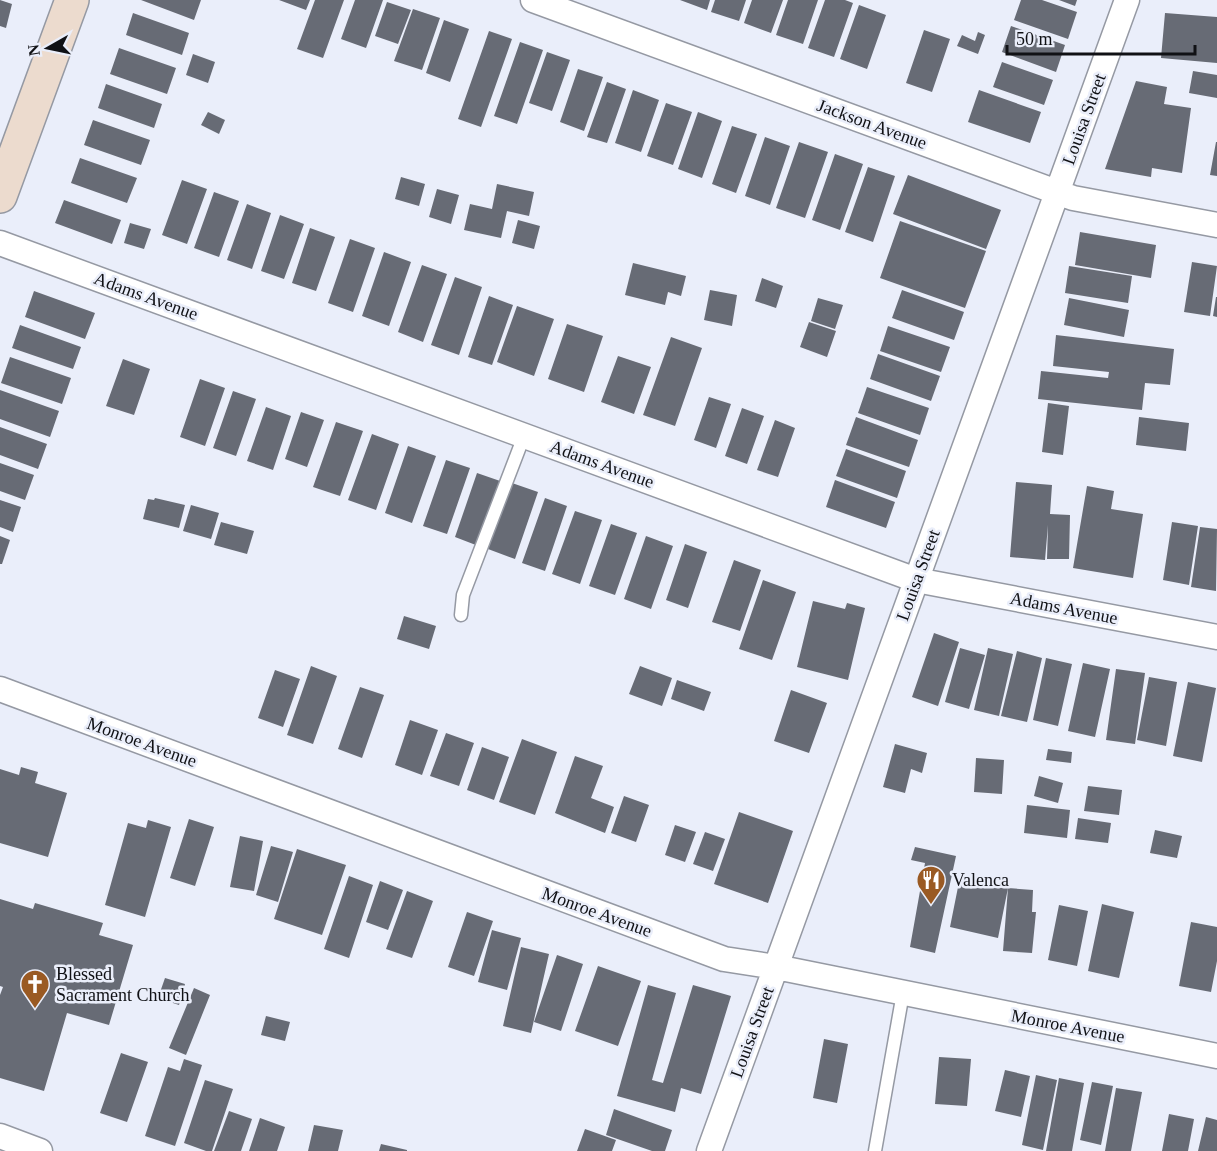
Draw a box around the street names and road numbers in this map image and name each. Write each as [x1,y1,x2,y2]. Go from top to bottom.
street label: Louisa Street [1058,71,1110,167]
street label: Jackson Avenue [814,95,930,153]
street label: Adams Avenue [91,268,201,324]
street label: Adams Avenue [547,436,657,492]
street label: Louisa Street [892,527,944,623]
street label: Adams Avenue [1009,588,1119,628]
street label: Monroe Avenue [84,713,200,771]
street label: Monroe Avenue [539,883,655,941]
street label: Louisa Street [726,984,778,1080]
street label: Monroe Avenue [1010,1005,1126,1047]

